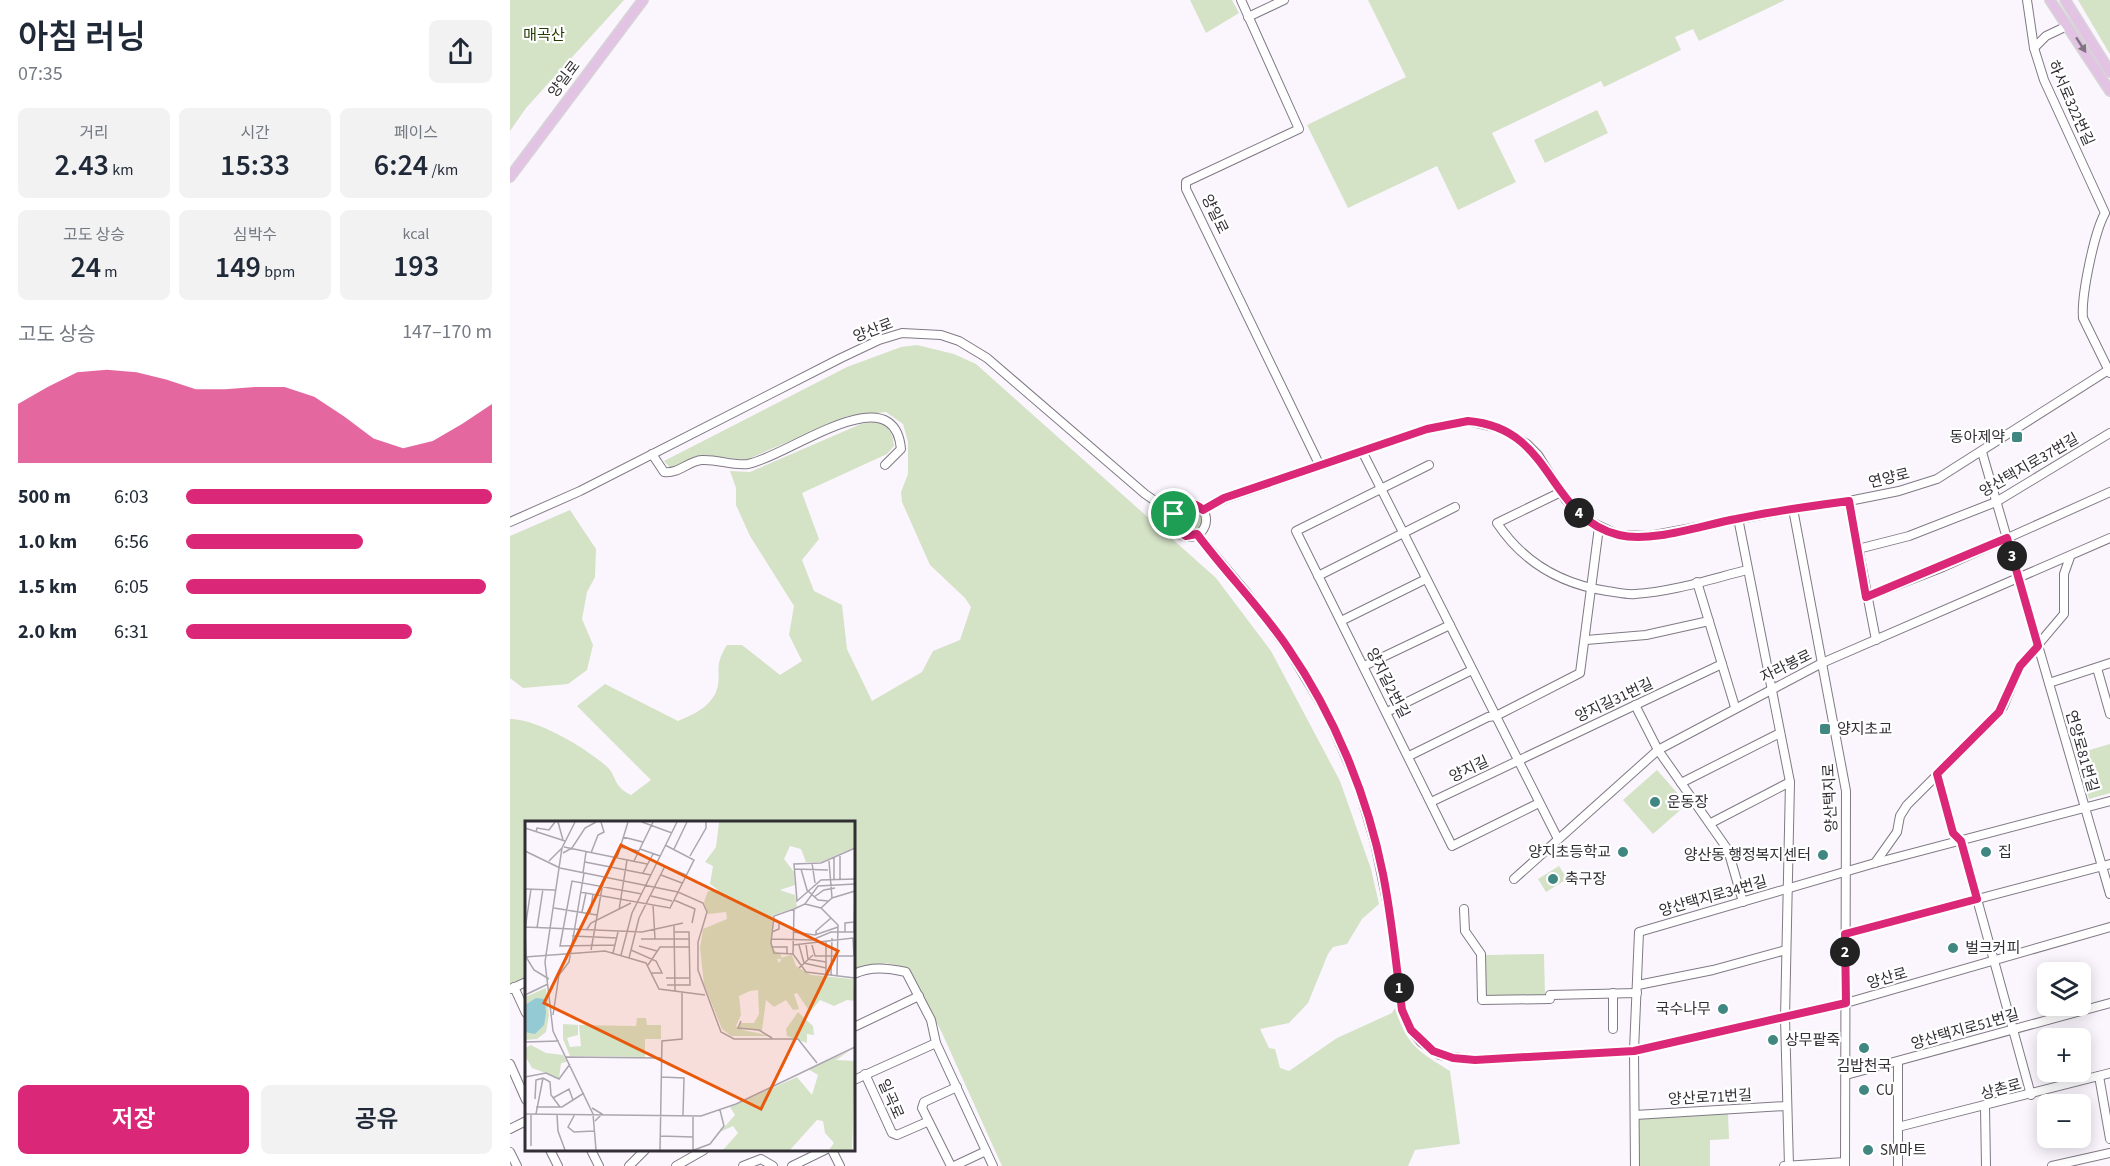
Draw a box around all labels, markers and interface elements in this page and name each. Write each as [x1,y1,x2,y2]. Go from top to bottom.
text: 아침 러닝 [18,14,146,61]
button: share [429,20,492,83]
park label: 매곡산 [523,25,565,46]
one-way arrow [2075,37,2086,53]
street label: 양일로 [544,56,585,102]
street label: 하서로322번길 [2042,57,2099,149]
text: 07:35 [18,60,63,88]
text: 거리 [79,122,109,144]
text: 시간 [240,122,270,144]
text: 페이스 [394,122,438,144]
text: 2.43 [55,144,109,187]
text: 15:33 [220,144,290,187]
text: 6:24 [374,144,428,187]
text: km [109,159,133,181]
text: /km [428,159,458,181]
street label: 양일로 [1196,191,1233,237]
text: kcal [403,223,429,245]
text: 고도 상승 [63,224,125,246]
text: 심박수 [233,224,277,246]
text: 193 [393,245,439,288]
text: 24 [70,246,101,289]
text: 149 [215,246,261,289]
text: m [101,261,118,283]
text: bpm [261,261,295,283]
street label: 양산로 [850,313,896,348]
text: 147–170 m [402,318,492,346]
text: 고도 상승 [18,321,96,349]
place label: 동아제약 [1950,427,2005,448]
street label: 양산택지로37번길 [1976,428,2083,502]
marker: 동아제약 [2010,430,2024,444]
street label: 연양로 [1866,463,1912,494]
text: 500 m [18,483,71,511]
text: 6:03 [114,483,149,511]
pin [1148,488,1199,539]
icon: arrive [1157,497,1190,530]
pin: 4 [1564,498,1594,528]
text: 4 [1575,502,1583,524]
text: 1.0 km [18,528,77,556]
text: 6:56 [114,528,149,556]
pin: 3 [1997,541,2027,571]
text: 3 [2008,545,2016,567]
text: 1.5 km [18,573,77,601]
text: 6:05 [114,573,149,601]
text: 2.0 km [18,618,77,646]
text: 6:31 [114,618,149,646]
street label: 양지길2번길 [1361,644,1414,722]
street label: 자라봉로 [1757,645,1816,688]
street label: 양지길31번길 [1572,673,1657,728]
street label: 연양로81번길 [2060,708,2103,794]
place label: 양지초교 [1837,719,1892,740]
marker: 양지초교 [1818,722,1832,736]
street label: 양지길 [1446,751,1492,788]
street label: 양산택지로 [1818,763,1843,833]
place label: 운동장 [1667,792,1709,813]
marker: 운동장 [1648,795,1662,809]
inset map [525,821,855,1151]
place label: 양지초등학교 [1528,842,1611,863]
place label: 집 [1998,842,2012,863]
marker: 양지초등학교 [1616,845,1630,859]
place label: 양산동 행정복지센터 [1684,845,1811,866]
marker: 집 [1979,845,1993,859]
marker: 양산동 행정복지센터 [1816,848,1830,862]
place label: 축구장 [1565,869,1607,890]
street label: 양산택지로34번길 [1657,871,1770,922]
marker: 축구장 [1546,872,1560,886]
pin: 2 [1830,937,1860,967]
place label: 벌크커피 [1965,938,2020,959]
text: 2 [1841,941,1849,963]
marker: 벌크커피 [1946,941,1960,955]
map controls [2037,962,2091,1148]
button: layers [2037,962,2091,1016]
street label: 양산로 [1864,963,1910,994]
pin: 1 [1384,973,1414,1003]
text: 1 [1395,977,1403,999]
place label: 국수나무 [1656,999,1711,1020]
marker: 국수나무 [1716,1002,1730,1016]
street label: 양산택지로51번길 [1909,1004,2022,1055]
button: + [2037,1028,2091,1082]
place label: 상무팥죽 [1785,1030,1840,1051]
marker: 상무팥죽 [1766,1033,1780,1047]
marker: 김밥천국 [1857,1041,1871,1055]
place label: 김밥천국 [1836,1056,1892,1077]
street label: 상촌로 [1978,1074,2024,1105]
street label: 일곡로 [873,1076,909,1122]
place label: CU [1876,1080,1894,1101]
marker: CU [1857,1083,1871,1097]
button: 저장 [18,1085,249,1154]
button: 공유 [261,1085,492,1154]
street label: 양산로71번길 [1668,1085,1752,1110]
button: − [2037,1094,2091,1148]
place label: SM마트 [1880,1140,1927,1161]
marker: SM마트 [1861,1143,1875,1157]

